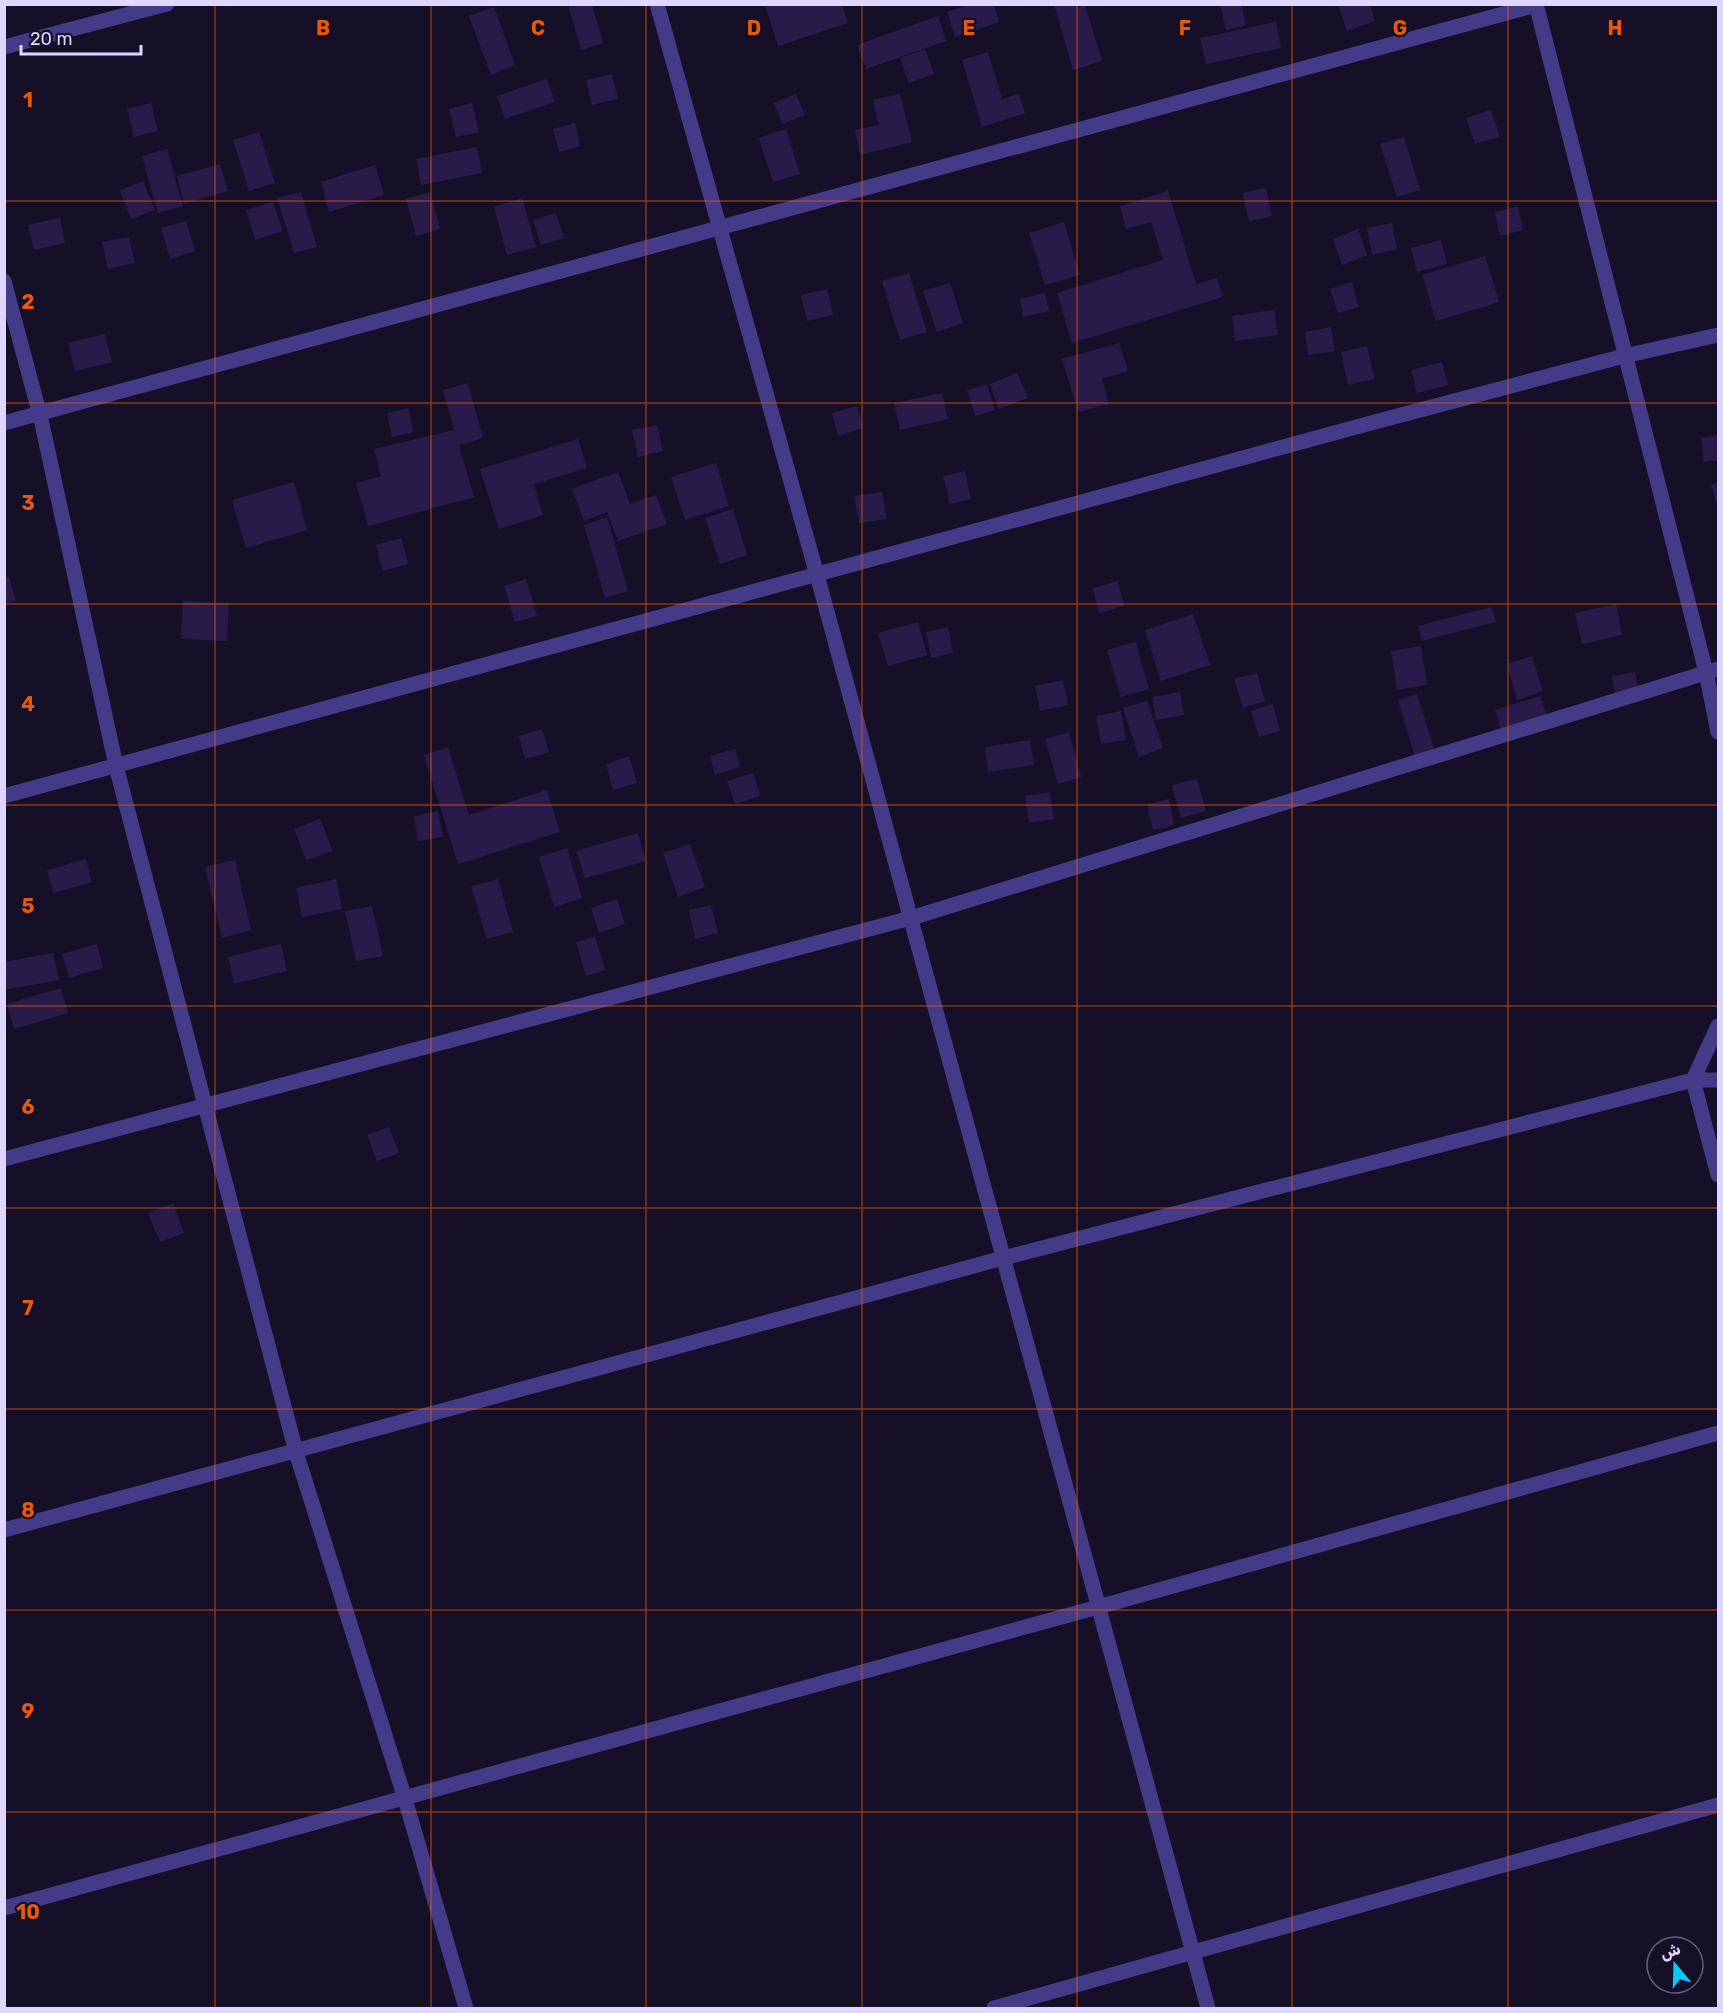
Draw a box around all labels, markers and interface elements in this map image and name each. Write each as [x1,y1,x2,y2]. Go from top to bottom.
text: B [316,16,330,40]
text: C [531,16,545,40]
text: D [747,16,761,40]
text: E [963,16,975,40]
text: F [1179,16,1191,40]
text: G [1393,16,1407,40]
text: H [1608,16,1622,40]
scale bar [21,18,141,56]
text: 20 m [30,28,72,50]
text: 1 [23,88,33,112]
text: 2 [22,290,35,314]
text: 3 [21,491,35,515]
text: 4 [21,692,35,716]
text: 5 [22,894,35,918]
text: 6 [21,1095,35,1119]
text: 7 [22,1296,34,1320]
text: 8 [21,1498,35,1522]
text: 9 [22,1699,35,1723]
text: 10 [16,1900,40,1924]
north arrow [1645,1935,1705,1995]
text: ش [1658,1939,1683,1964]

